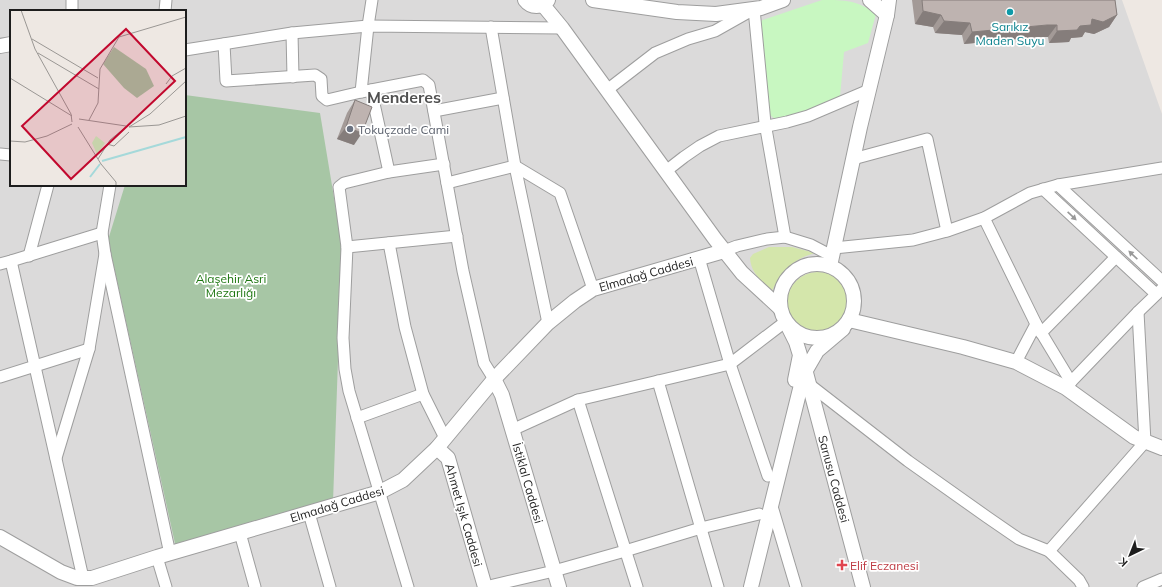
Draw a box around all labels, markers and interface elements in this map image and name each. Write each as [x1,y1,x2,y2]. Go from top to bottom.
marker: Sarıkız Maden Suyu [1005,7,1015,17]
inset map [10,10,186,186]
place label: Sarıkız Maden Suyu [975,19,1045,48]
district label: Menderes [367,87,441,107]
place label: Tokuçzade Cami [358,122,449,137]
marker: Tokuçzade Cami [345,124,355,134]
one-way arrow [1067,211,1077,220]
one-way arrow [1129,251,1138,260]
street label: Elmadağ Caddesi [597,253,695,295]
park label: Alaşehir Asri Mezarlığı [196,271,266,300]
street label: Sarıusu Caddesi [815,434,853,524]
street label: İstiklal Caddesi [509,441,547,525]
street label: Ahmet Işık Caddesi [442,462,486,568]
street label: Elmadağ Caddesi [288,483,386,525]
north arrow [1110,535,1150,575]
text: K [1115,554,1131,570]
place label: Elif Eczanesi [850,558,919,573]
marker: Elif Eczanesi [837,560,847,570]

